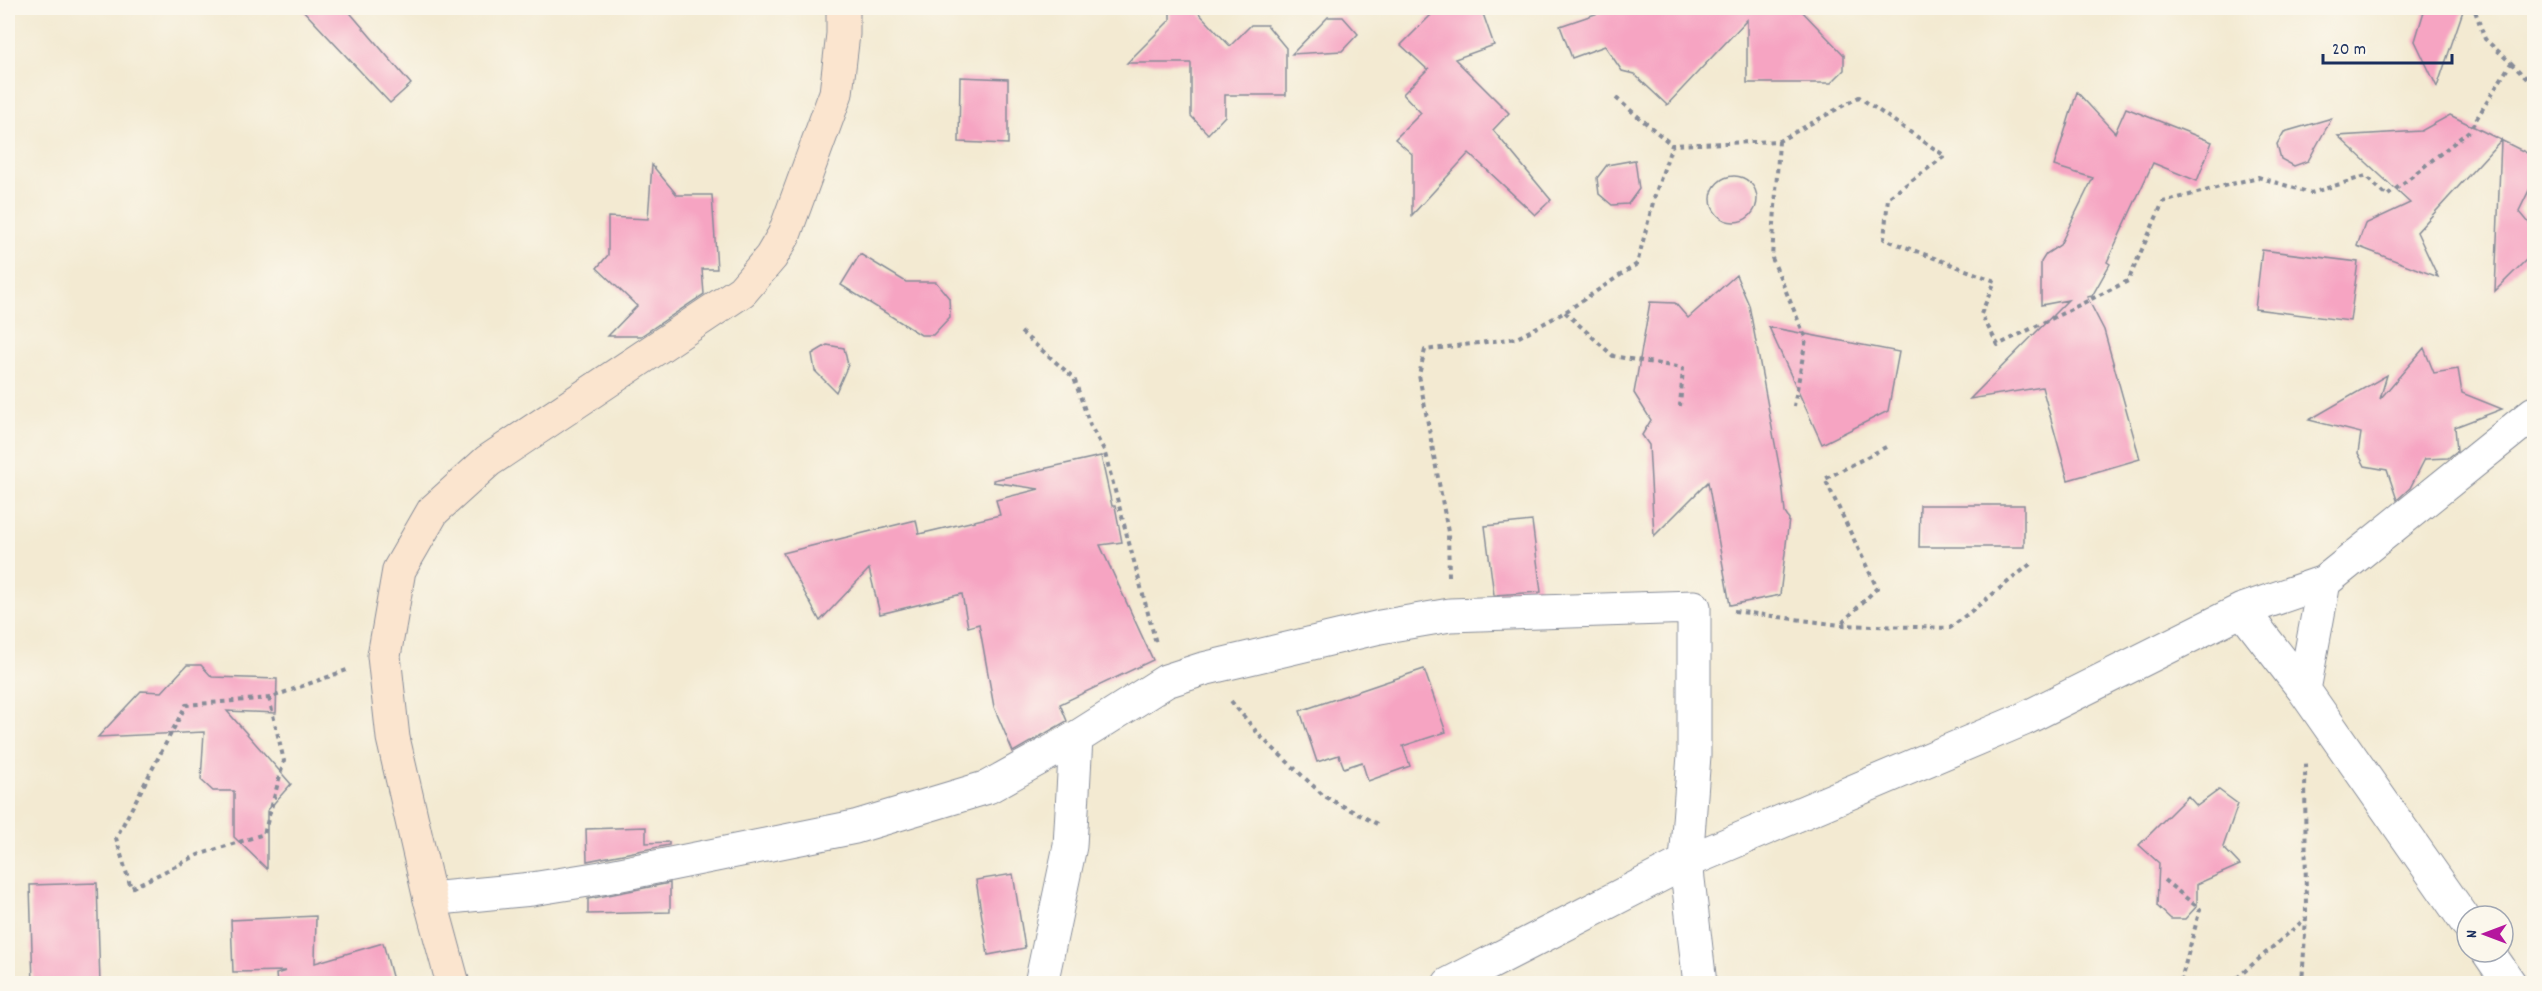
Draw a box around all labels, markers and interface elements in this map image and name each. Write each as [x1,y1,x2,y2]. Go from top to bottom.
scale bar [2323,27,2452,65]
text: 20 m [2332,38,2366,63]
north arrow [2455,904,2515,964]
text: N [2461,930,2484,938]

